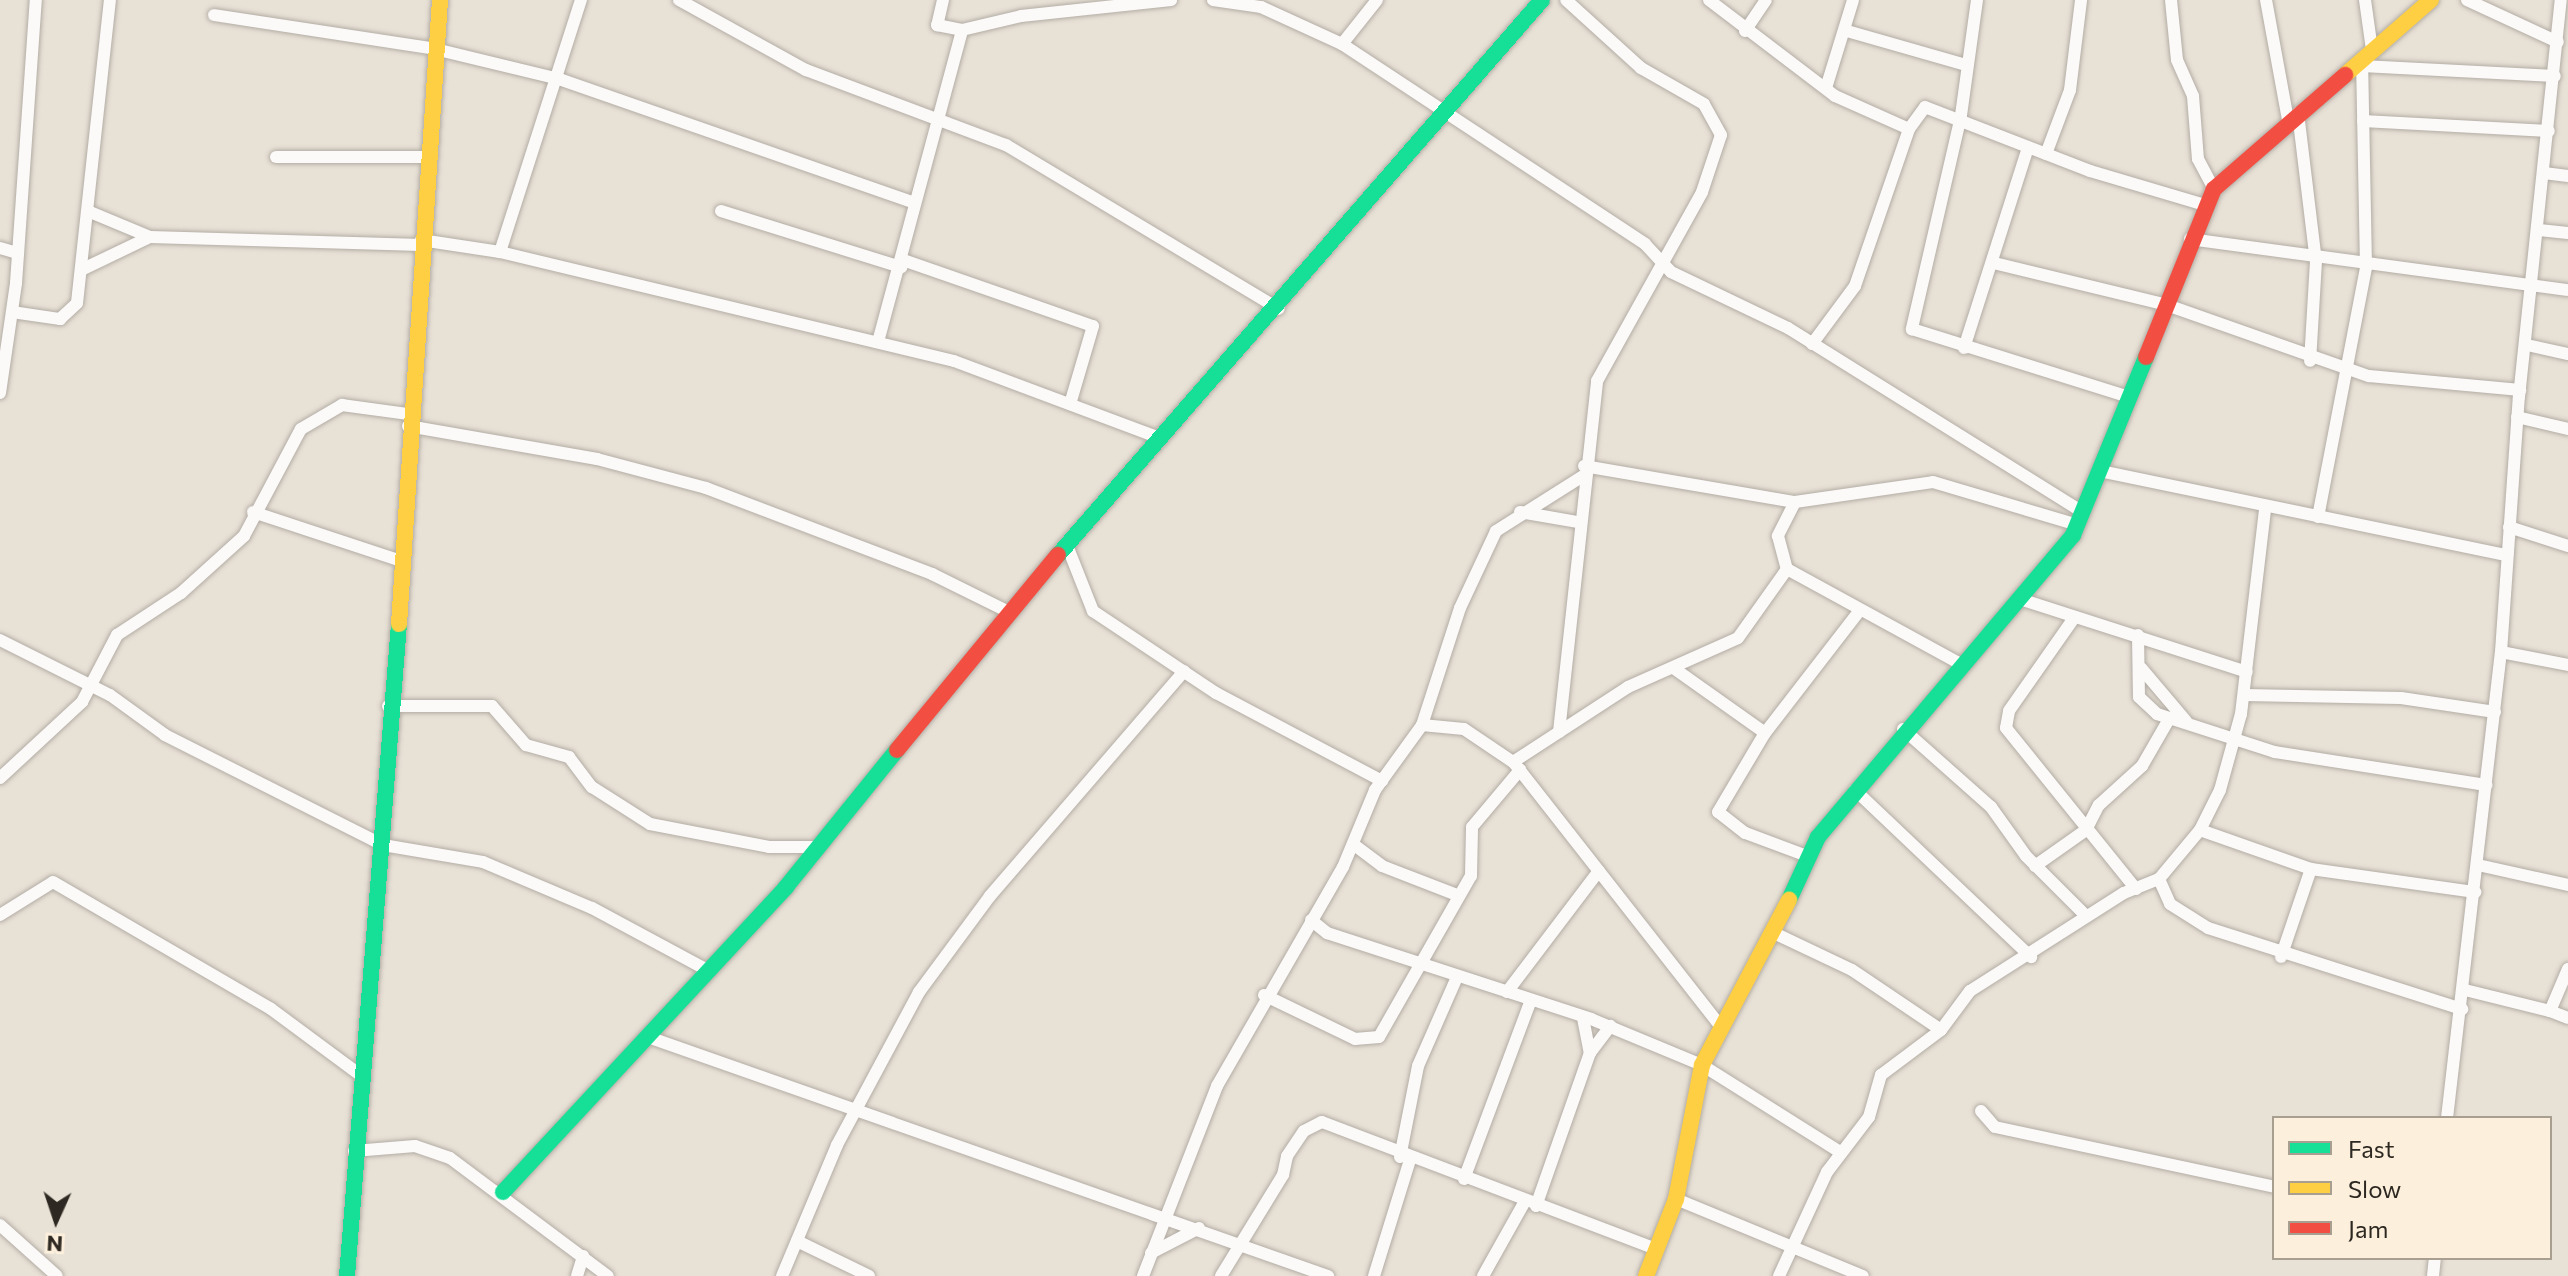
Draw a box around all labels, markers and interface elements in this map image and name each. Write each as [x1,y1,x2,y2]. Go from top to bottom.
legend [2272,1116,2552,1260]
text: Fast [2348,1134,2395,1163]
text: Slow [2348,1174,2401,1203]
north arrow [16,1180,96,1260]
text: Jam [2348,1214,2388,1243]
text: N [46,1231,64,1258]

